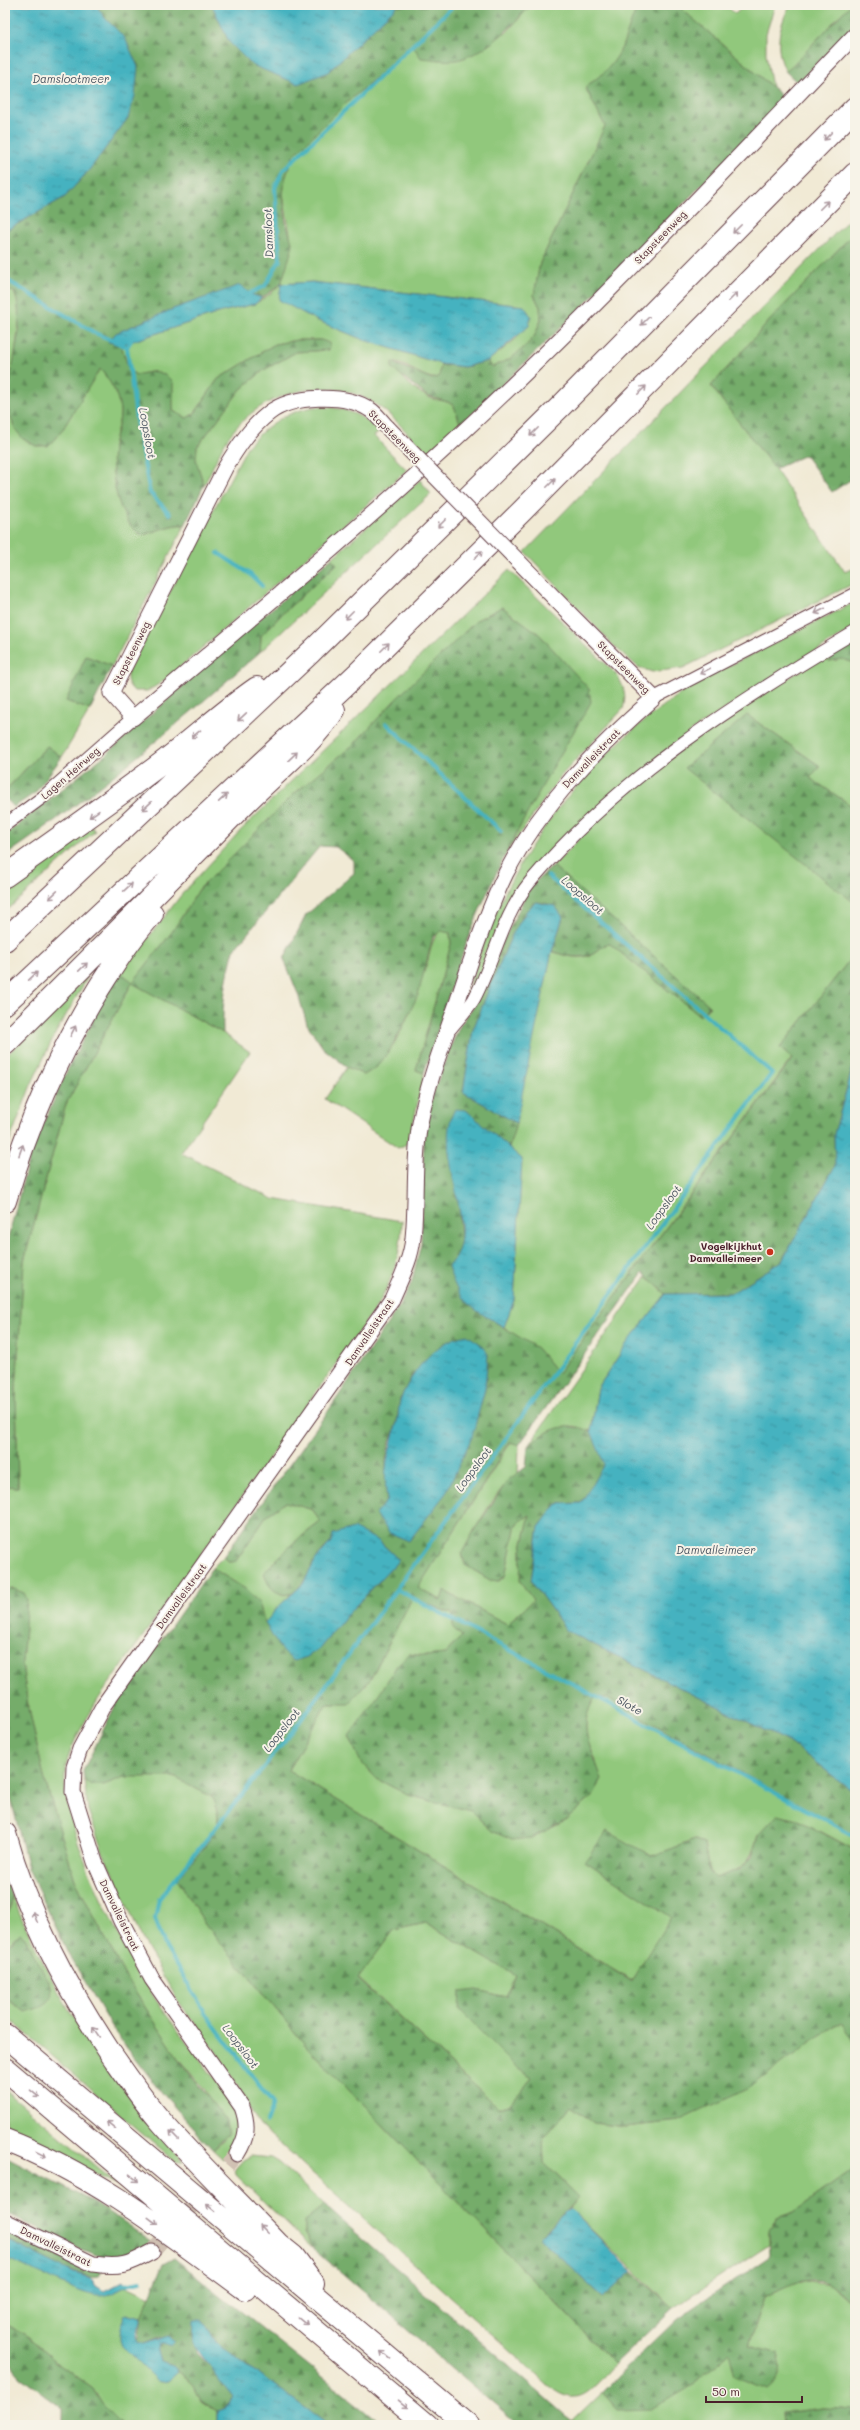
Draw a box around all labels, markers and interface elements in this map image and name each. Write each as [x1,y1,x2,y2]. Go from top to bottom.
water label: Damslootmeer [32,71,110,86]
one-way arrow [823,131,833,141]
one-way arrow [819,200,829,210]
street label: Stapsteenweg [631,207,689,267]
water label: Damsloot [260,208,276,258]
one-way arrow [732,224,742,234]
one-way arrow [728,292,738,302]
one-way arrow [640,316,650,326]
one-way arrow [637,385,647,395]
water label: Loopsloot [136,406,160,460]
street label: Stapsteenweg [366,407,425,466]
one-way arrow [529,427,539,437]
one-way arrow [546,478,556,488]
one-way arrow [437,519,447,528]
one-way arrow [473,550,483,560]
one-way arrow [815,608,827,615]
one-way arrow [344,610,354,620]
street label: Stapsteenweg [109,619,153,687]
street label: Stapsteenweg [595,638,654,697]
one-way arrow [380,642,390,651]
one-way arrow [699,667,711,675]
one-way arrow [237,712,247,722]
street label: Damvalleistraat [559,725,623,791]
one-way arrow [191,730,202,739]
street label: Lagen Heirweg [38,744,102,802]
one-way arrow [288,751,298,760]
one-way arrow [218,794,228,803]
one-way arrow [143,801,153,810]
one-way arrow [88,810,99,818]
water label: Loopsloot [559,872,608,918]
one-way arrow [123,882,133,892]
one-way arrow [48,891,58,900]
one-way arrow [78,962,88,972]
one-way arrow [28,972,39,981]
one-way arrow [70,1026,77,1038]
one-way arrow [17,1144,25,1156]
water label: Loopsloot [642,1182,684,1232]
place label: Vogelkijkhut Damvalleimeer [689,1239,763,1265]
marker: Vogelkijkhut Damvalleimeer [765,1247,775,1257]
street label: Damvalleistraat [341,1296,397,1368]
water label: Loopsloot [452,1444,494,1494]
water label: Damvalleimeer [676,1542,756,1557]
street label: Damvalleistraat [152,1560,210,1632]
water label: Slote [614,1692,646,1718]
water label: Loopsloot [259,1705,303,1755]
street label: Damvalleistraat [97,1877,143,1953]
one-way arrow [31,1912,39,1924]
water label: Loopsloot [219,2021,263,2071]
one-way arrow [92,2026,101,2037]
one-way arrow [29,2090,40,2099]
one-way arrow [106,2120,116,2129]
one-way arrow [170,2130,179,2140]
one-way arrow [35,2151,47,2158]
one-way arrow [129,2173,139,2182]
one-way arrow [205,2204,216,2213]
one-way arrow [147,2216,158,2225]
street label: Damvalleistraat [18,2223,94,2269]
one-way arrow [259,2224,269,2234]
one-way arrow [298,2316,309,2325]
one-way arrow [379,2350,390,2359]
scale bar [706,2378,802,2404]
text: 50 m [712,2383,740,2399]
one-way arrow [398,2400,408,2409]

